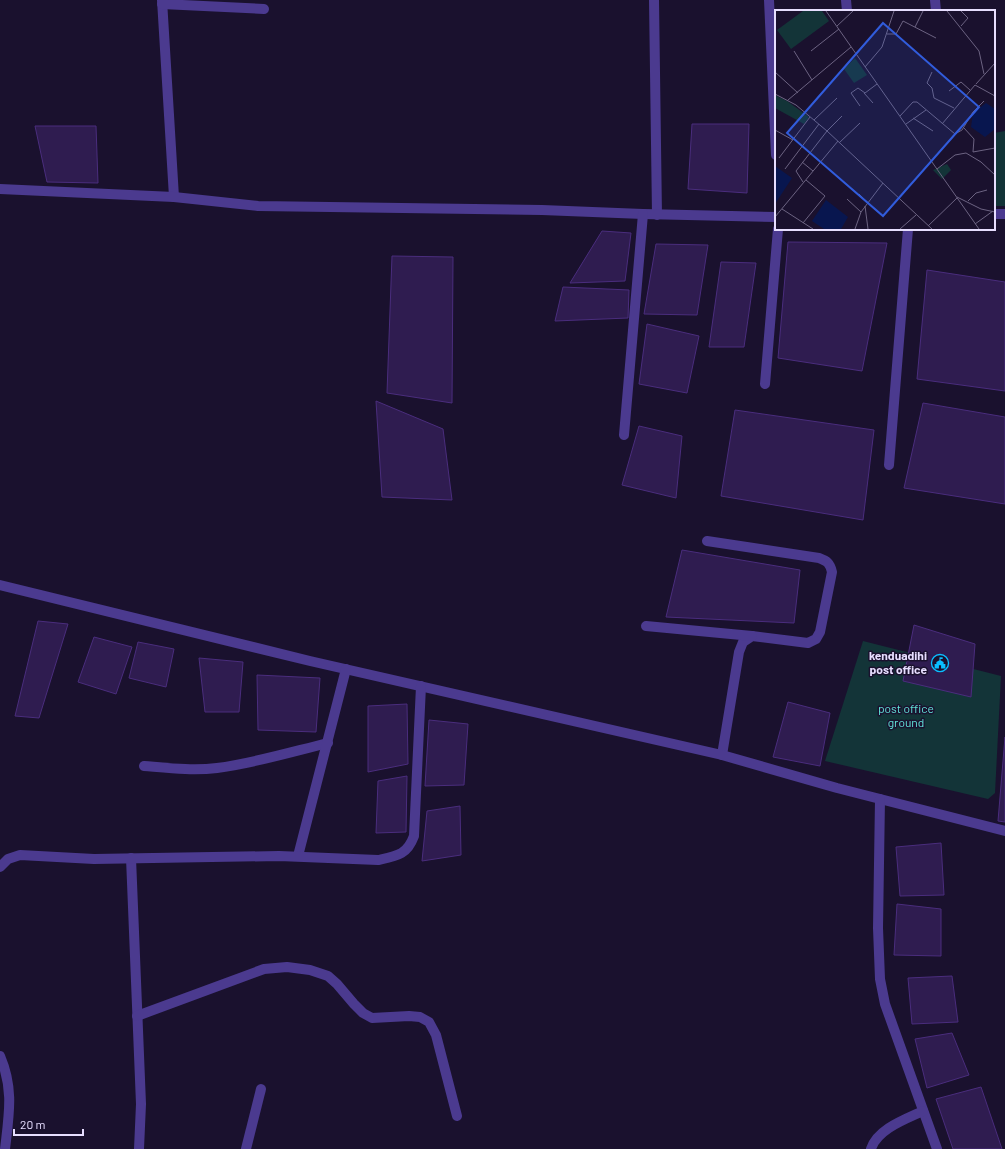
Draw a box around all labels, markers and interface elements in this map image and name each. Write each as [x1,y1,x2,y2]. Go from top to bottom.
inset map [775,10,995,230]
place label: kenduadihi post office [869,648,927,676]
public building icon: kenduadihi post office [930,653,950,673]
park label: post office ground [878,701,934,729]
scale bar [14,1111,83,1137]
text: 20 m [20,1117,46,1131]

